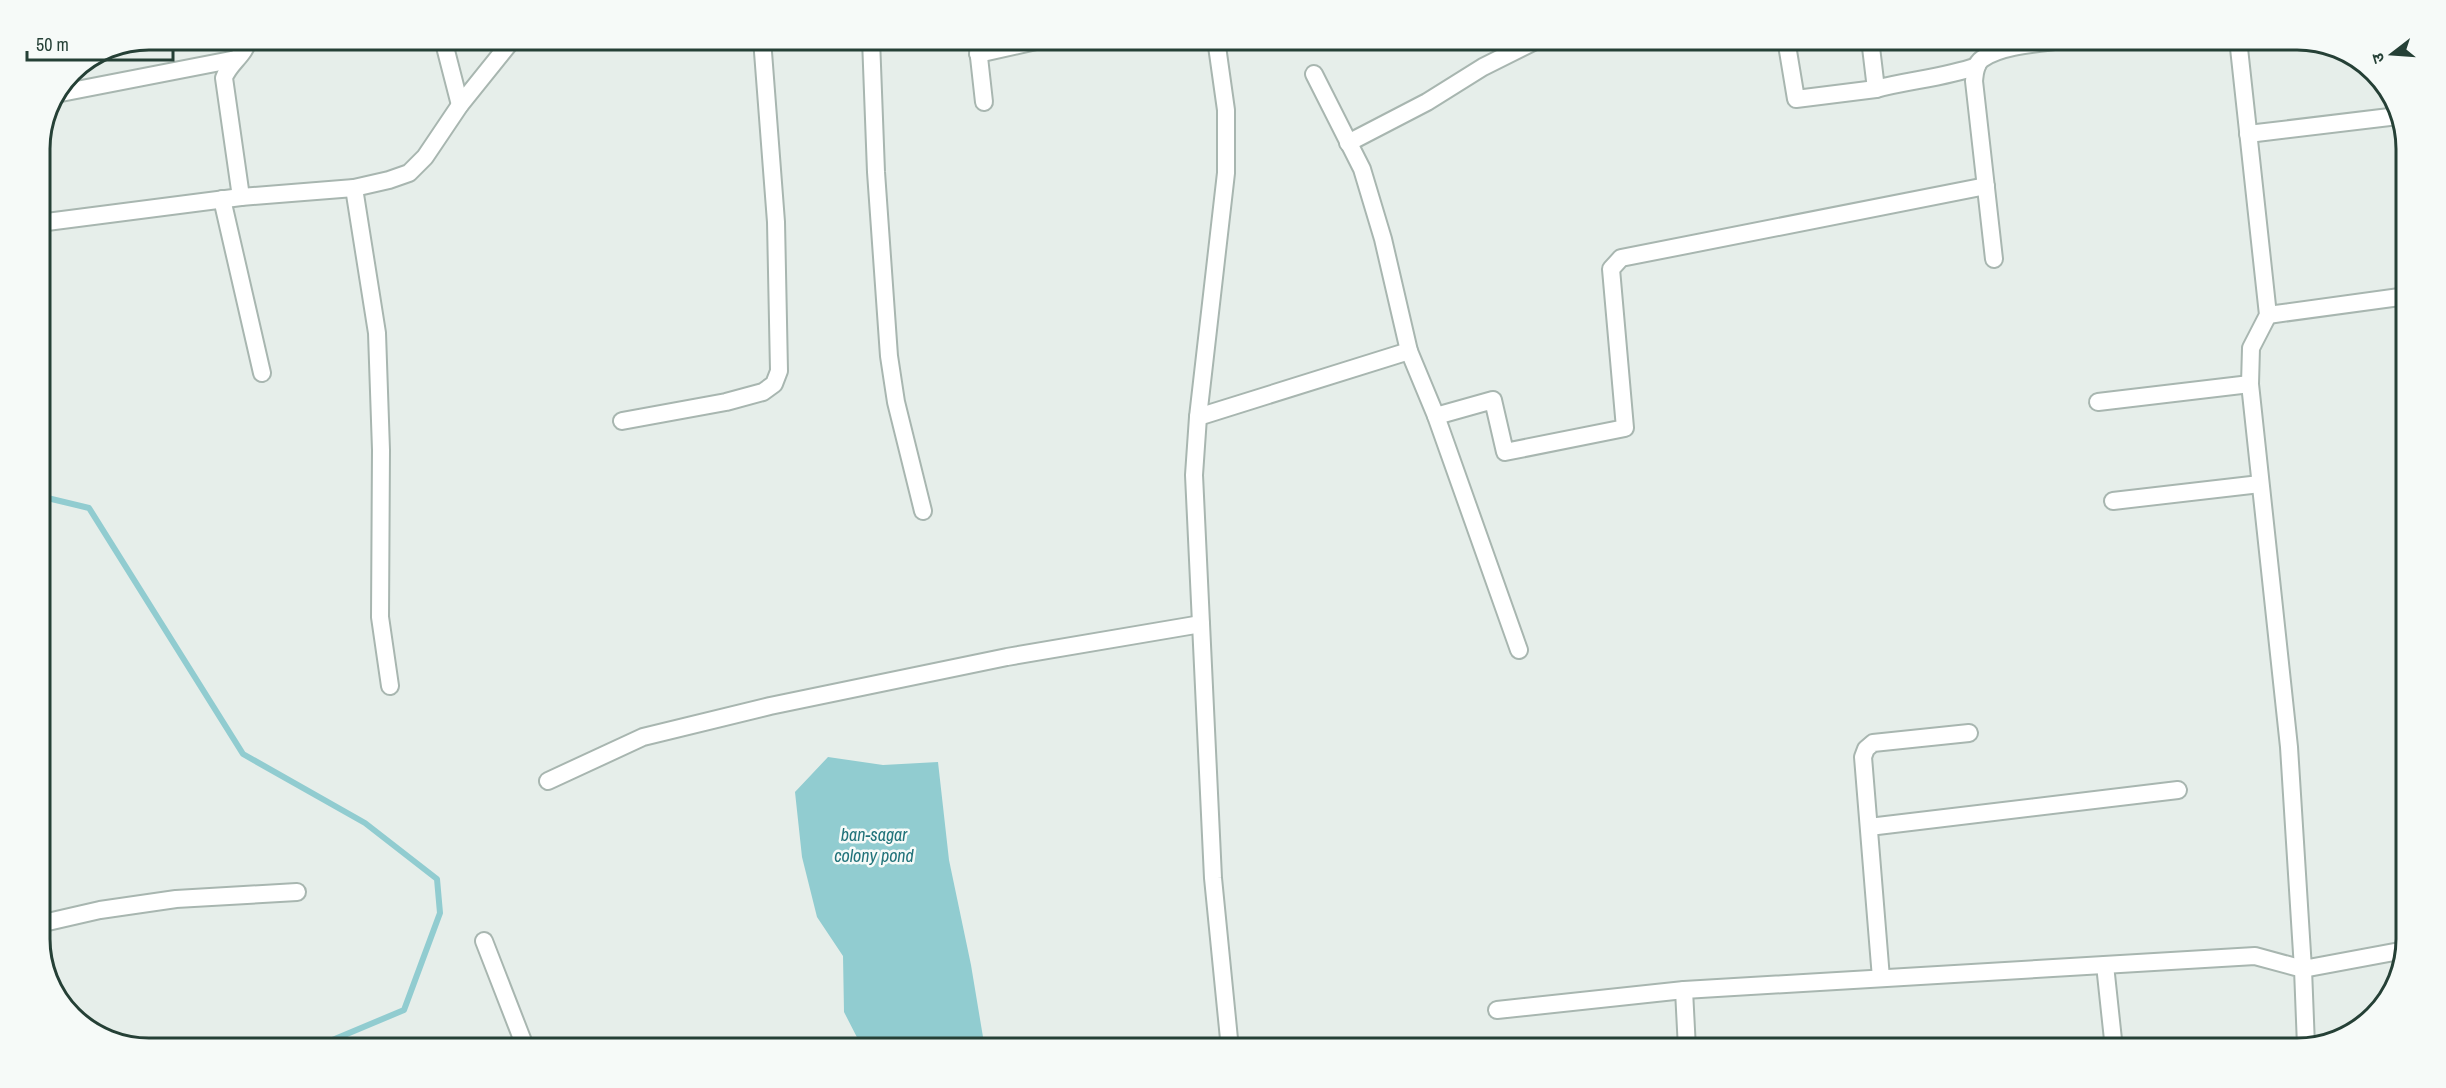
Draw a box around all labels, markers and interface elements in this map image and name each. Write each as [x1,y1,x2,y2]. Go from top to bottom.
scale bar [27,24,172,62]
north arrow [2362,24,2422,84]
text: 50 m [36,32,69,57]
text: उ [2366,50,2390,66]
water label: ban-sagar colony pond [834,822,915,868]

